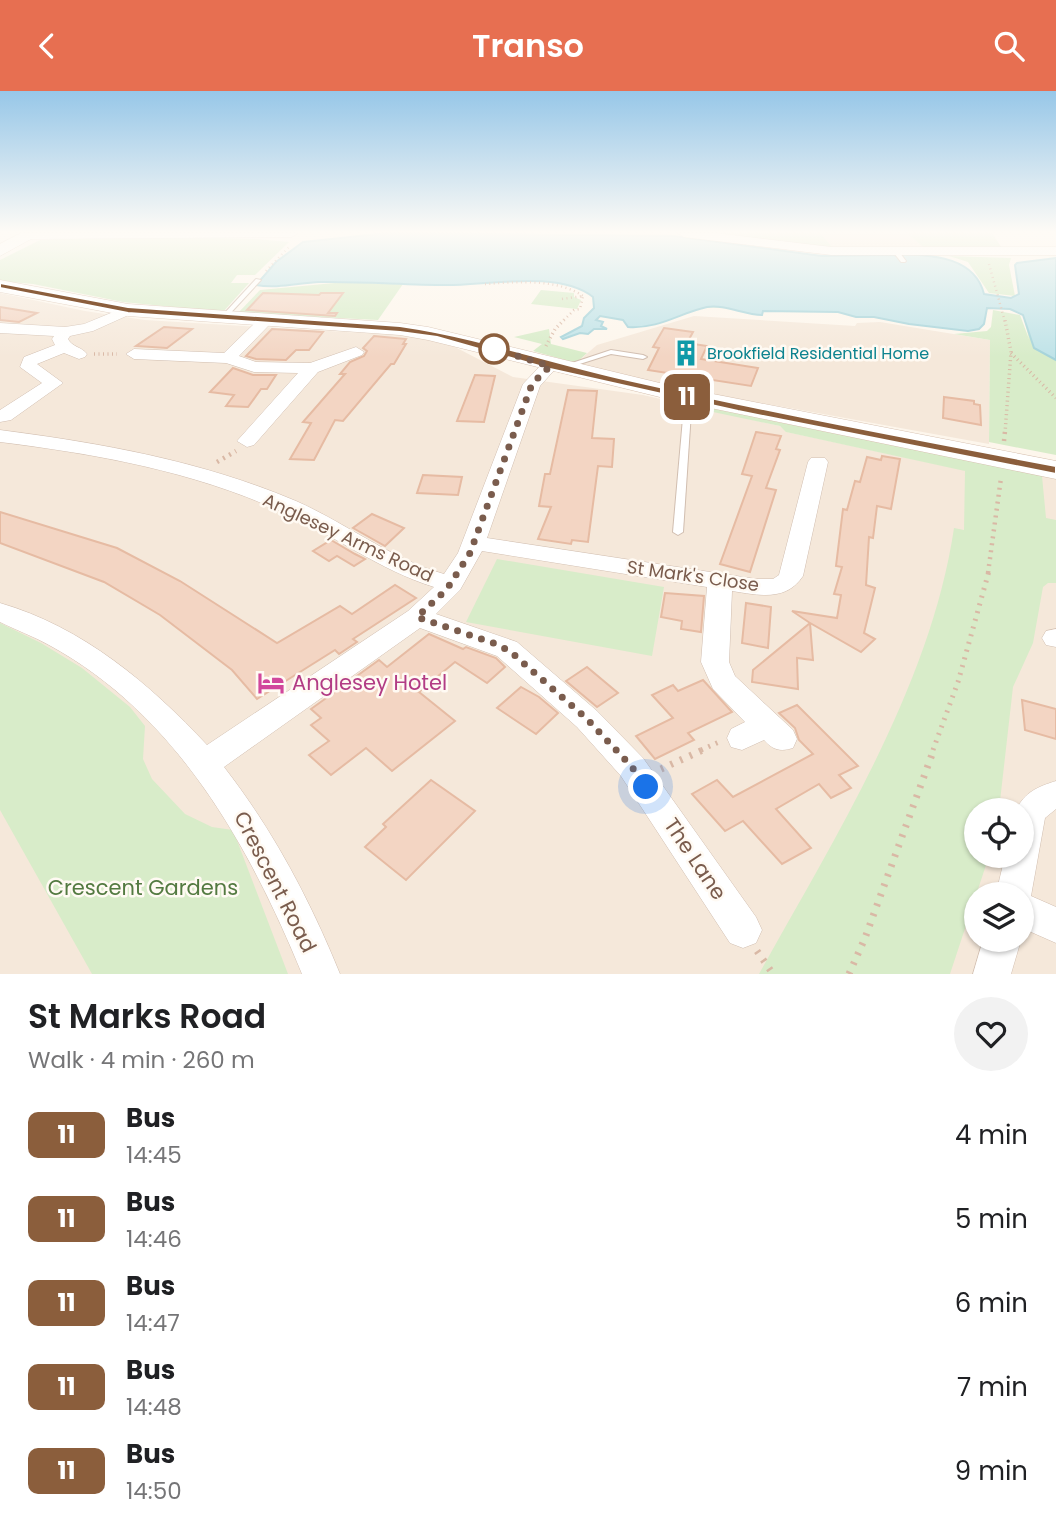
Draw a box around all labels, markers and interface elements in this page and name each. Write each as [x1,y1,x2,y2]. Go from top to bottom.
text: Transo [472,23,584,68]
icon: back [28,27,66,65]
icon: search [990,27,1028,65]
unlabelled marker [479,334,509,364]
building icon: Brookfield Residential Home [671,338,701,368]
place label: Brookfield Residential Home [707,342,929,365]
line badge: 11 [656,374,718,420]
text: 11 [678,380,696,413]
street label: Anglesey Arms Road [259,487,437,588]
street label: St Mark's Close [625,554,761,597]
hotel icon: Anglesey Hotel [256,668,286,698]
place label: Anglesey Hotel [292,668,447,697]
your location [628,769,663,804]
map controls [964,798,1034,952]
button: locate [964,798,1034,868]
street label: Crescent Road [227,806,324,957]
street label: The Lane [657,812,733,905]
park label: Crescent Gardens [48,873,238,902]
button: layers [964,882,1034,952]
text: St Marks Road [28,993,266,1040]
button: heart [954,997,1028,1071]
text: Walk · 4 min · 260 m [28,1044,255,1076]
text: Bus [126,1100,175,1136]
text: 4 min [955,1117,1028,1153]
text: 11 [57,1118,76,1151]
text: 14:45 [126,1139,182,1171]
text: Bus [126,1184,175,1220]
text: 5 min [955,1201,1028,1237]
text: 11 [57,1202,76,1235]
text: 14:46 [126,1223,182,1255]
text: Bus [126,1268,175,1304]
text: 6 min [955,1285,1028,1321]
text: 11 [57,1286,76,1319]
text: 14:47 [126,1307,180,1339]
text: Bus [126,1352,175,1388]
text: 7 min [957,1369,1028,1405]
text: 11 [57,1370,76,1403]
text: 14:48 [126,1391,182,1423]
text: Bus [126,1436,175,1472]
text: 9 min [955,1453,1028,1489]
text: 11 [57,1454,76,1487]
text: 14:50 [126,1475,182,1507]

